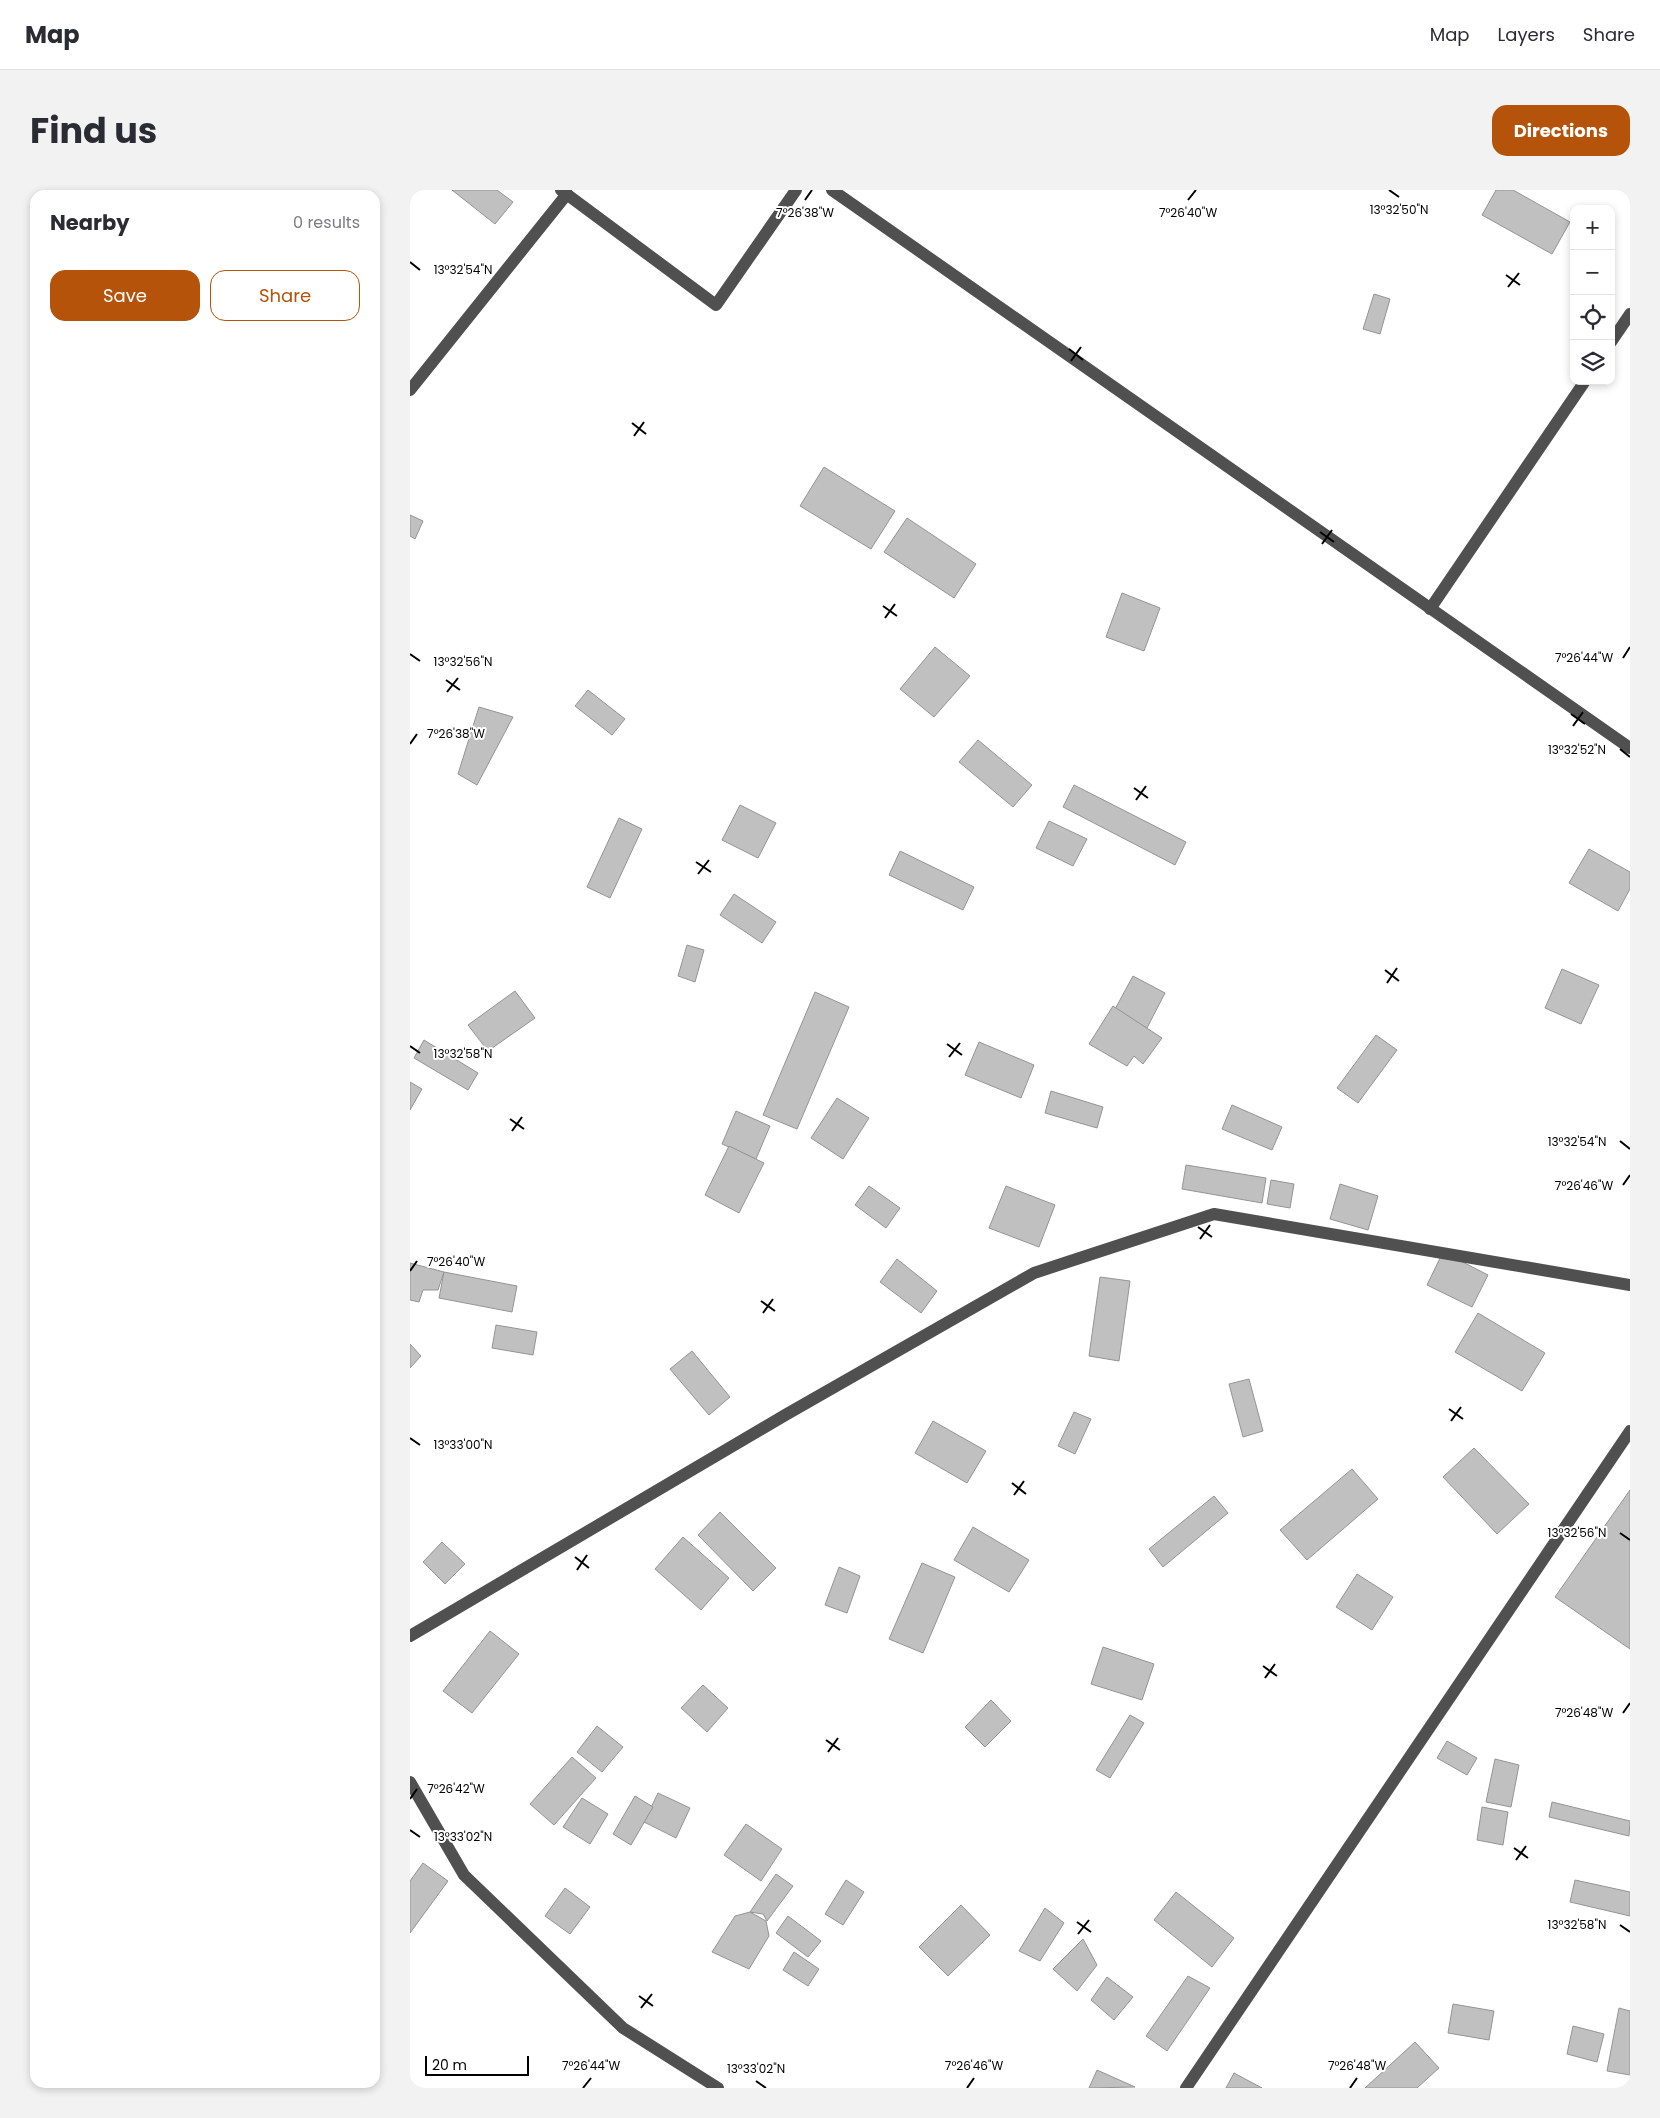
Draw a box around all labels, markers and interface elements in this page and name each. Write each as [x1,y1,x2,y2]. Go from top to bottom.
text: Map [25,18,80,51]
text: Map [1430,22,1470,47]
text: Layers [1498,22,1555,47]
text: Share [1583,22,1635,47]
button: Directions [1492,105,1630,156]
text: Find us [30,106,157,155]
text: 13°32'50"N [1370,201,1428,218]
text: 7°26'38"W [776,204,834,221]
text: 7°26'40"W [1159,204,1217,221]
map controls [1570,205,1615,385]
button: + [1570,205,1615,250]
text: Nearby [50,208,130,237]
text: 0 results [293,211,360,234]
button: − [1570,250,1615,295]
text: 13°32'54"N [434,261,492,278]
button: Save [50,270,200,321]
button: Share [210,270,360,321]
button: locate [1570,295,1615,340]
button: layers [1570,340,1615,385]
text: 7°26'44"W [1555,649,1613,666]
text: 13°32'56"N [434,653,492,670]
text: 7°26'38"W [427,725,485,742]
text: 13°32'52"N [1548,741,1606,758]
text: 13°32'58"N [434,1045,492,1062]
text: 13°32'54"N [1548,1133,1606,1150]
text: 7°26'46"W [1555,1177,1613,1194]
text: 7°26'40"W [427,1253,485,1270]
text: 13°33'00"N [434,1436,492,1453]
text: 13°32'56"N [1548,1524,1606,1541]
text: 7°26'48"W [1555,1704,1613,1721]
text: 7°26'42"W [427,1780,485,1797]
text: 13°33'02"N [434,1828,492,1845]
text: 13°32'58"N [1548,1916,1606,1933]
scale bar [425,2053,529,2076]
text: 20 m [432,2055,467,2075]
text: 7°26'44"W [562,2057,620,2074]
text: 7°26'46"W [945,2057,1003,2074]
text: 7°26'48"W [1328,2057,1386,2074]
text: 13°33'02"N [727,2060,785,2077]

